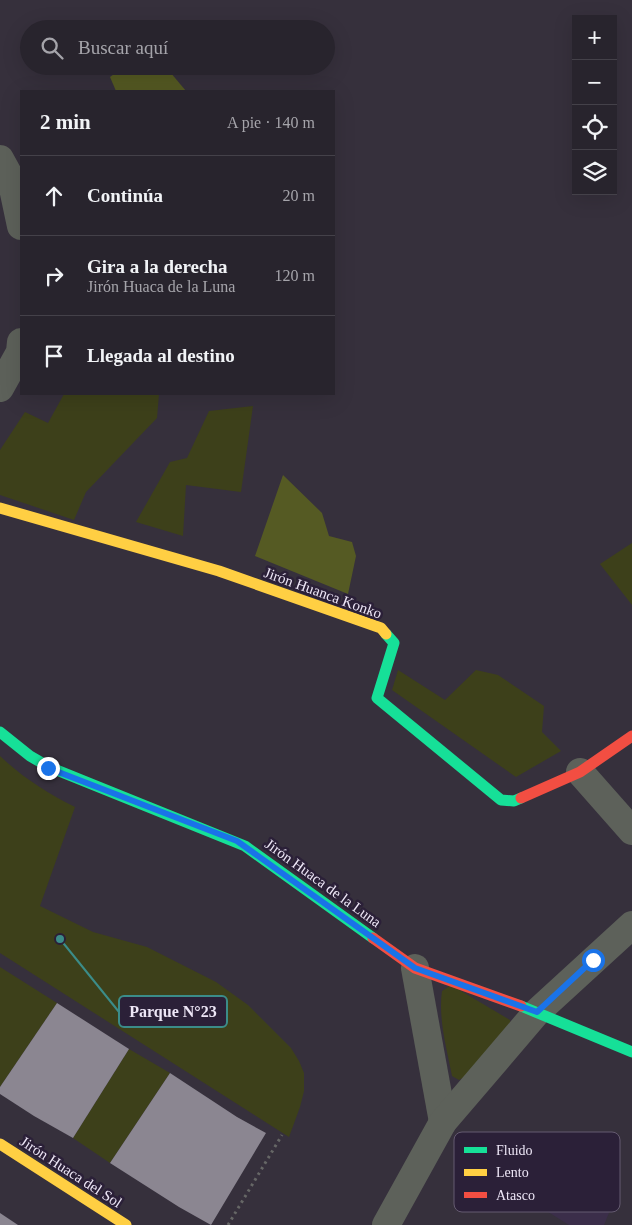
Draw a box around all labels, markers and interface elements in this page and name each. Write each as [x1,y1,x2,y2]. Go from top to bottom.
map controls [572,15,617,195]
button: + [572,15,617,60]
search box [20,20,335,75]
icon: search [38,34,66,62]
text: Buscar aquí [78,37,168,58]
button: − [572,60,617,105]
button: locate [572,105,617,150]
text: 2 min [40,110,91,134]
text: A pie · 140 m [227,114,315,131]
button: layers [572,150,617,195]
icon: ahead [40,182,68,210]
text: Continúa [87,185,163,206]
text: 20 m [283,187,315,204]
text: Gira a la derecha [87,256,228,277]
icon: right [40,262,68,290]
text: 120 m [275,267,315,284]
text: Jirón Huaca de la Luna [87,278,235,295]
icon: arrive [40,342,68,370]
text: Llegada al destino [87,345,235,366]
street label: Jirón Huanca Konko [262,564,384,622]
route end [37,757,60,780]
street label: Jirón Huaca de la Luna [262,836,384,931]
route start [582,949,605,972]
callout: Parque N°23 [119,996,227,1027]
text: Parque N°23 [129,1003,217,1021]
legend [454,1132,620,1212]
street label: Jirón Huaca del Sol [17,1133,125,1211]
text: Fluido [496,1143,533,1158]
text: Lento [496,1165,529,1180]
text: Atasco [496,1188,535,1203]

